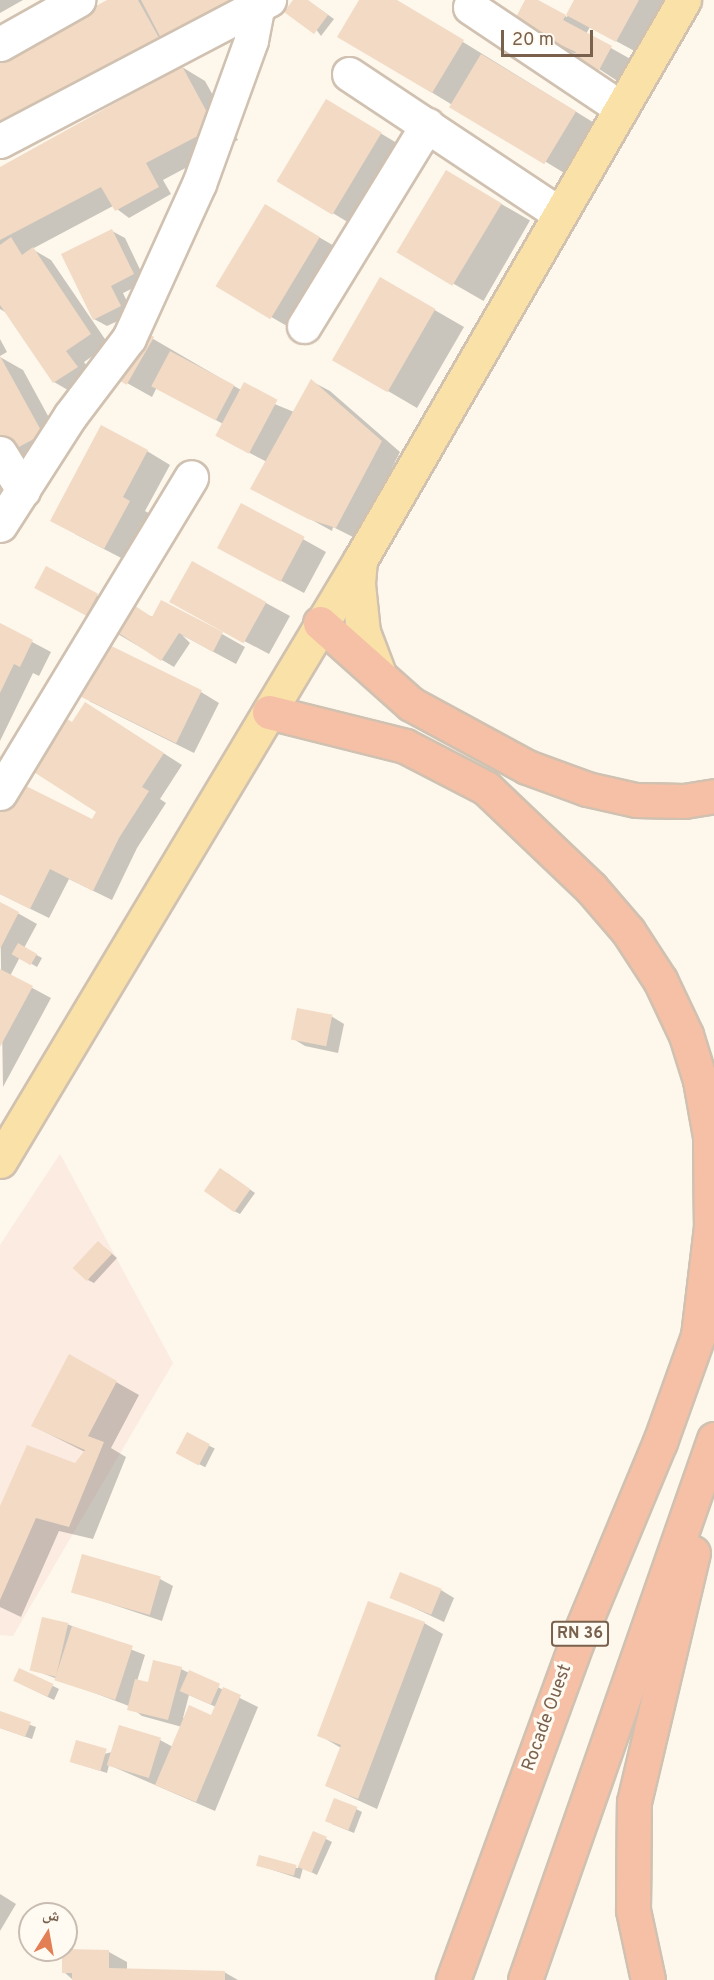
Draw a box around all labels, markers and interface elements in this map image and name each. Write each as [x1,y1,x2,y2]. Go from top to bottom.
scale bar [504,18,596,56]
text: 20 m [512,29,554,52]
road number: RN 36 [550,1621,610,1647]
street label: Rocade Ouest [519,1662,577,1774]
north arrow [18,1902,78,1962]
text: ش [41,1905,61,1928]

